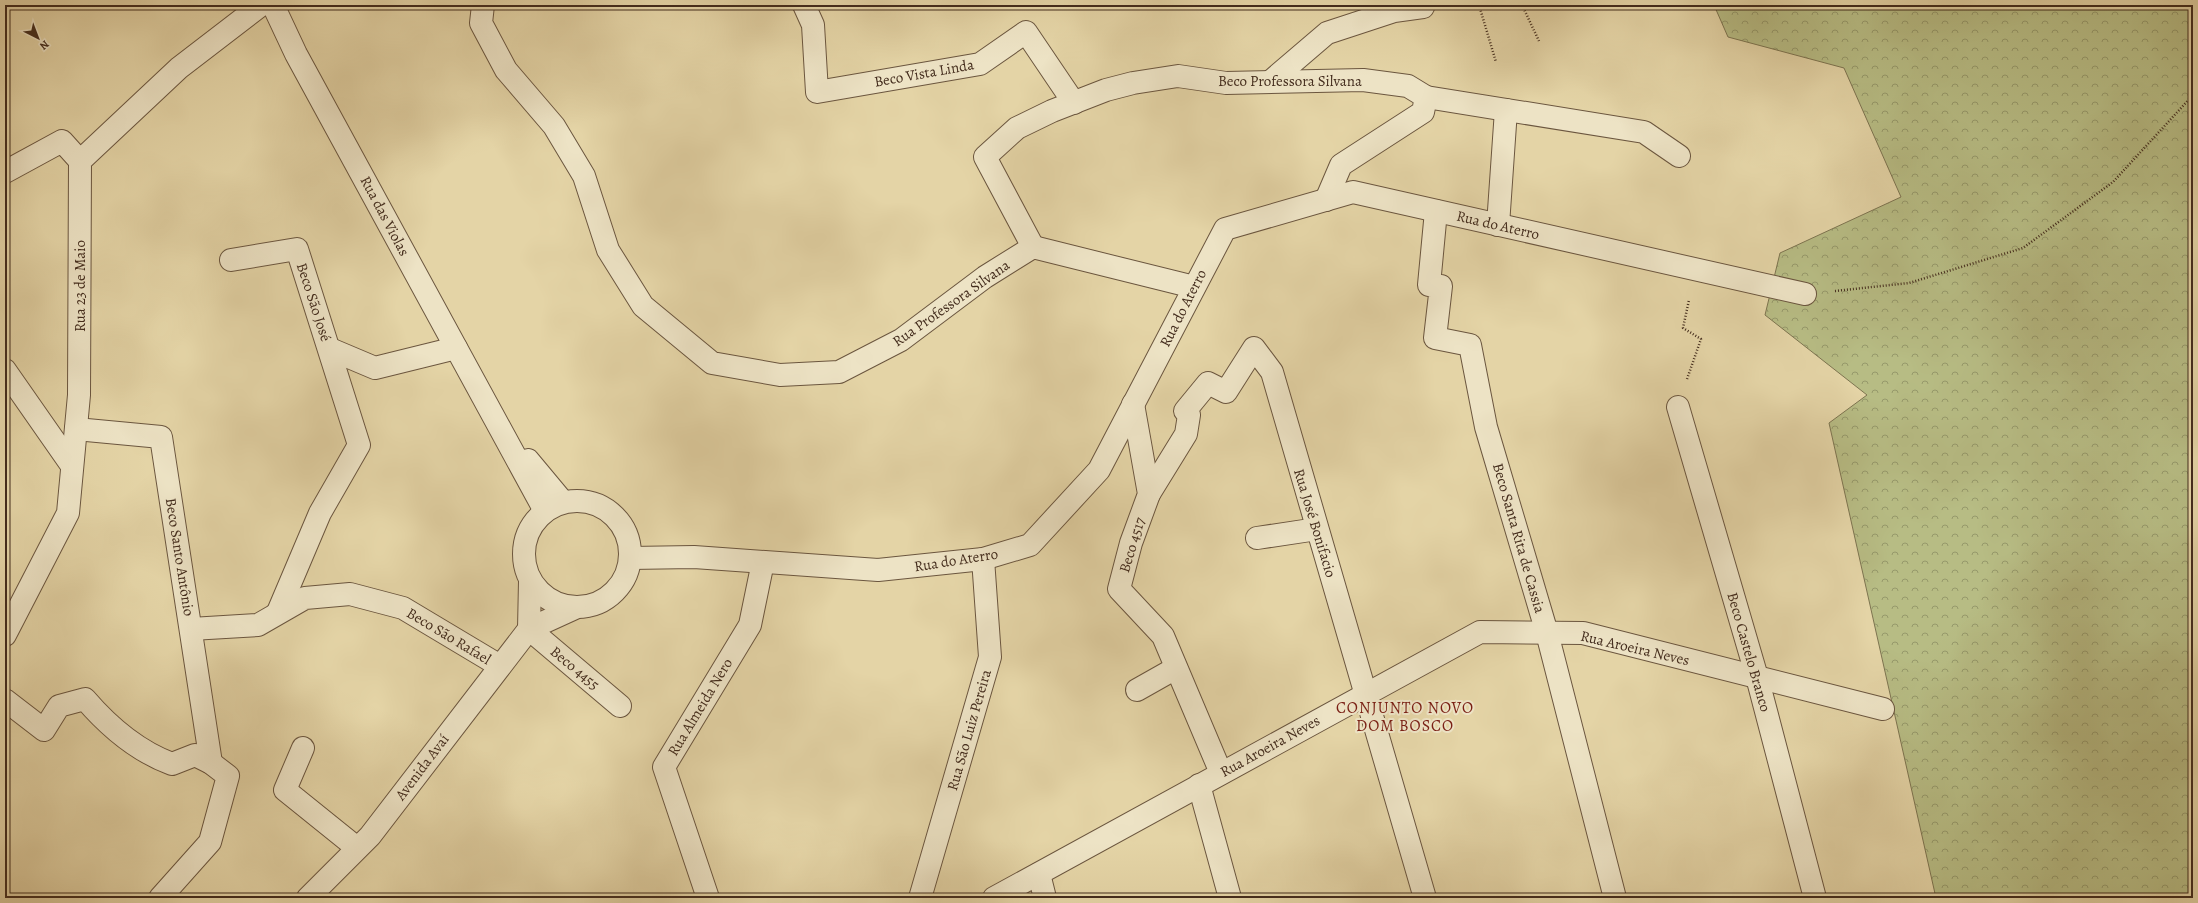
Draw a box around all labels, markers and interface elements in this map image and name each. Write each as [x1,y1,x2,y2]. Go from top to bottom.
north arrow [18,18,58,58]
text: N [36,37,52,53]
street label: Beco Vista Linda [873,54,975,92]
street label: Beco Professora Silvana [1218,71,1362,91]
street label: Rua das Violas [356,173,414,259]
street label: Rua do Aterro [1455,206,1541,244]
street label: Rua 23 de Maio [70,240,90,332]
street label: Rua Professora Silvana [888,255,1014,351]
street label: Beco São José [292,260,336,344]
street label: Rua do Aterro [1155,266,1211,350]
street label: Beco Santa Rita de Cassia [1488,461,1550,615]
street label: Rua José Bonifacio [1289,466,1341,580]
street label: Beco Santo Antônio [161,496,199,618]
street label: Beco 4517 [1114,514,1150,575]
street label: Rua do Aterro [913,544,999,576]
street label: Beco Castelo Branco [1722,590,1776,714]
street label: Beco São Rafael [403,603,495,669]
street label: Rua Aroeira Neves [1579,626,1691,670]
street label: Beco 4455 [546,642,604,694]
street label: Rua Almeida Nero [663,654,737,760]
street label: Rua São Luiz Pereira [942,667,996,793]
district label: CONJUNTO NOVO DOM BOSCO [1336,697,1474,737]
street label: Rua Aroeira Neves [1217,710,1323,782]
street label: Avenida Avaí [390,730,454,805]

